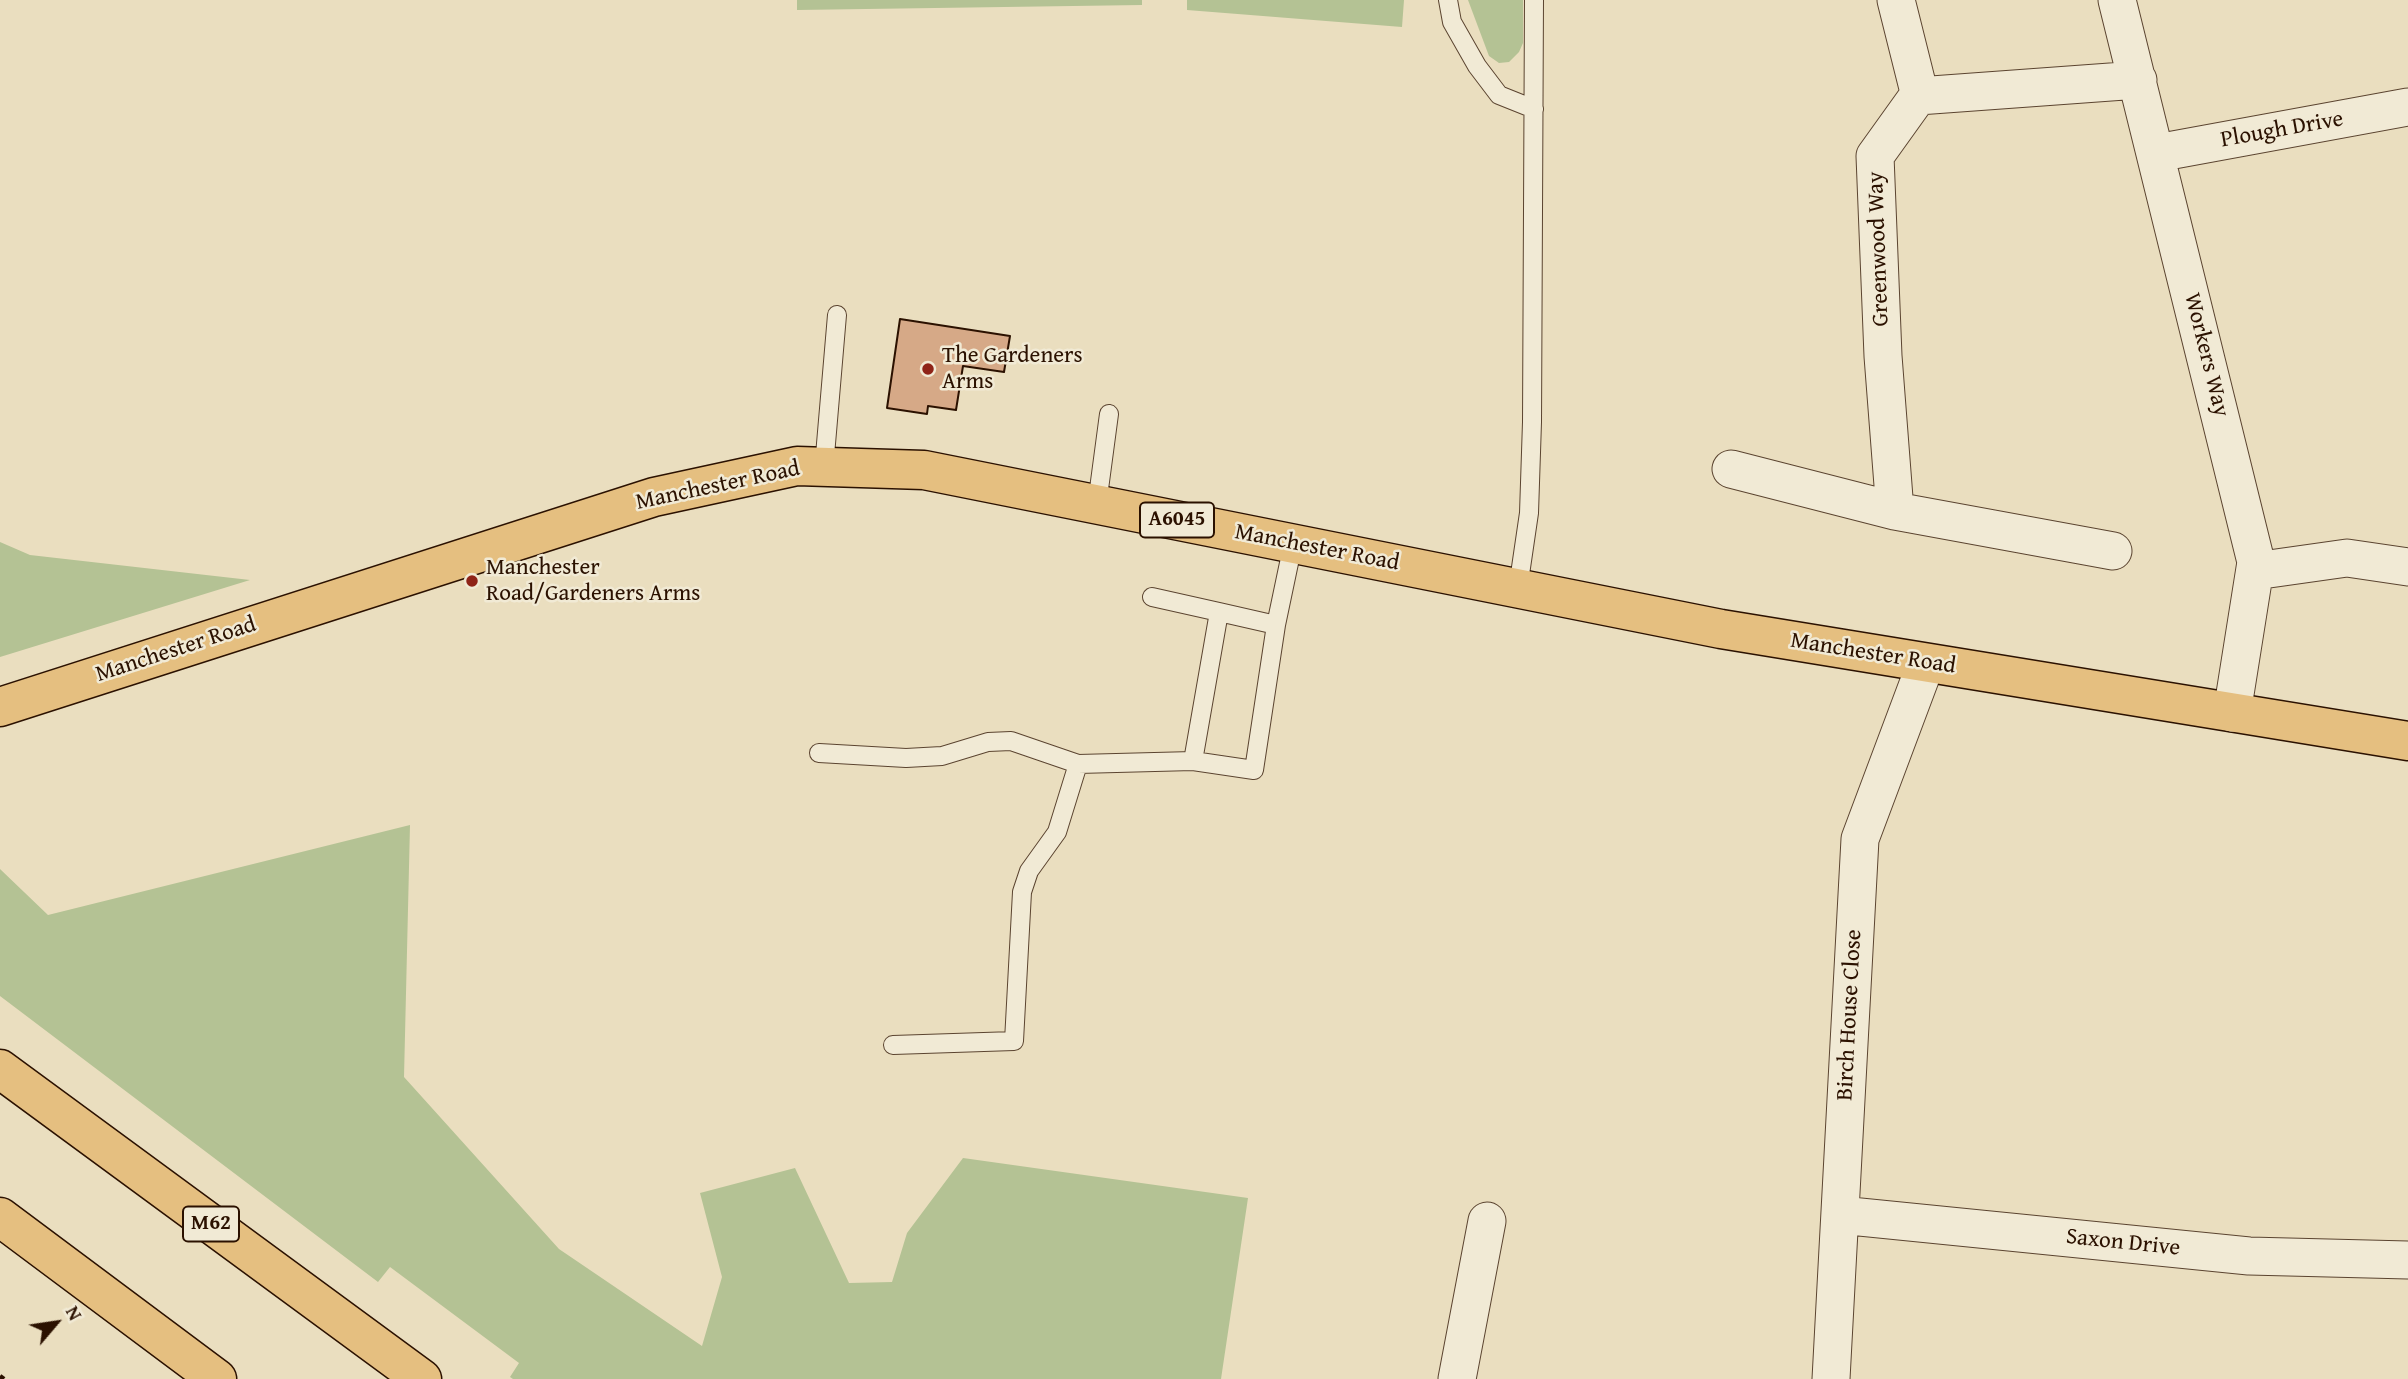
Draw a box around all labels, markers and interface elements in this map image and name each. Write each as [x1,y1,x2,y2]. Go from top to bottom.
street label: Plough Drive [2219,106,2345,154]
street label: Greenwood Way [1863,171,1895,327]
street label: Workers Way [2177,290,2235,420]
place label: The Gardeners Arms [942,342,1083,396]
marker: The Gardeners Arms [920,361,936,377]
street label: Manchester Road [634,455,802,517]
road number: A6045 [1140,503,1214,538]
street label: Manchester Road [1232,519,1402,577]
place label: Manchester Road/Gardeners Arms [486,554,700,608]
marker: Manchester Road/Gardeners Arms [464,573,480,589]
street label: Manchester Road [92,611,260,689]
street label: Manchester Road [1788,627,1958,681]
street label: Birch House Close [1832,929,1868,1101]
road number: M62 [183,1206,239,1242]
street label: Saxon Drive [2065,1223,2181,1263]
north arrow [21,1288,91,1358]
text: N [59,1300,90,1325]

